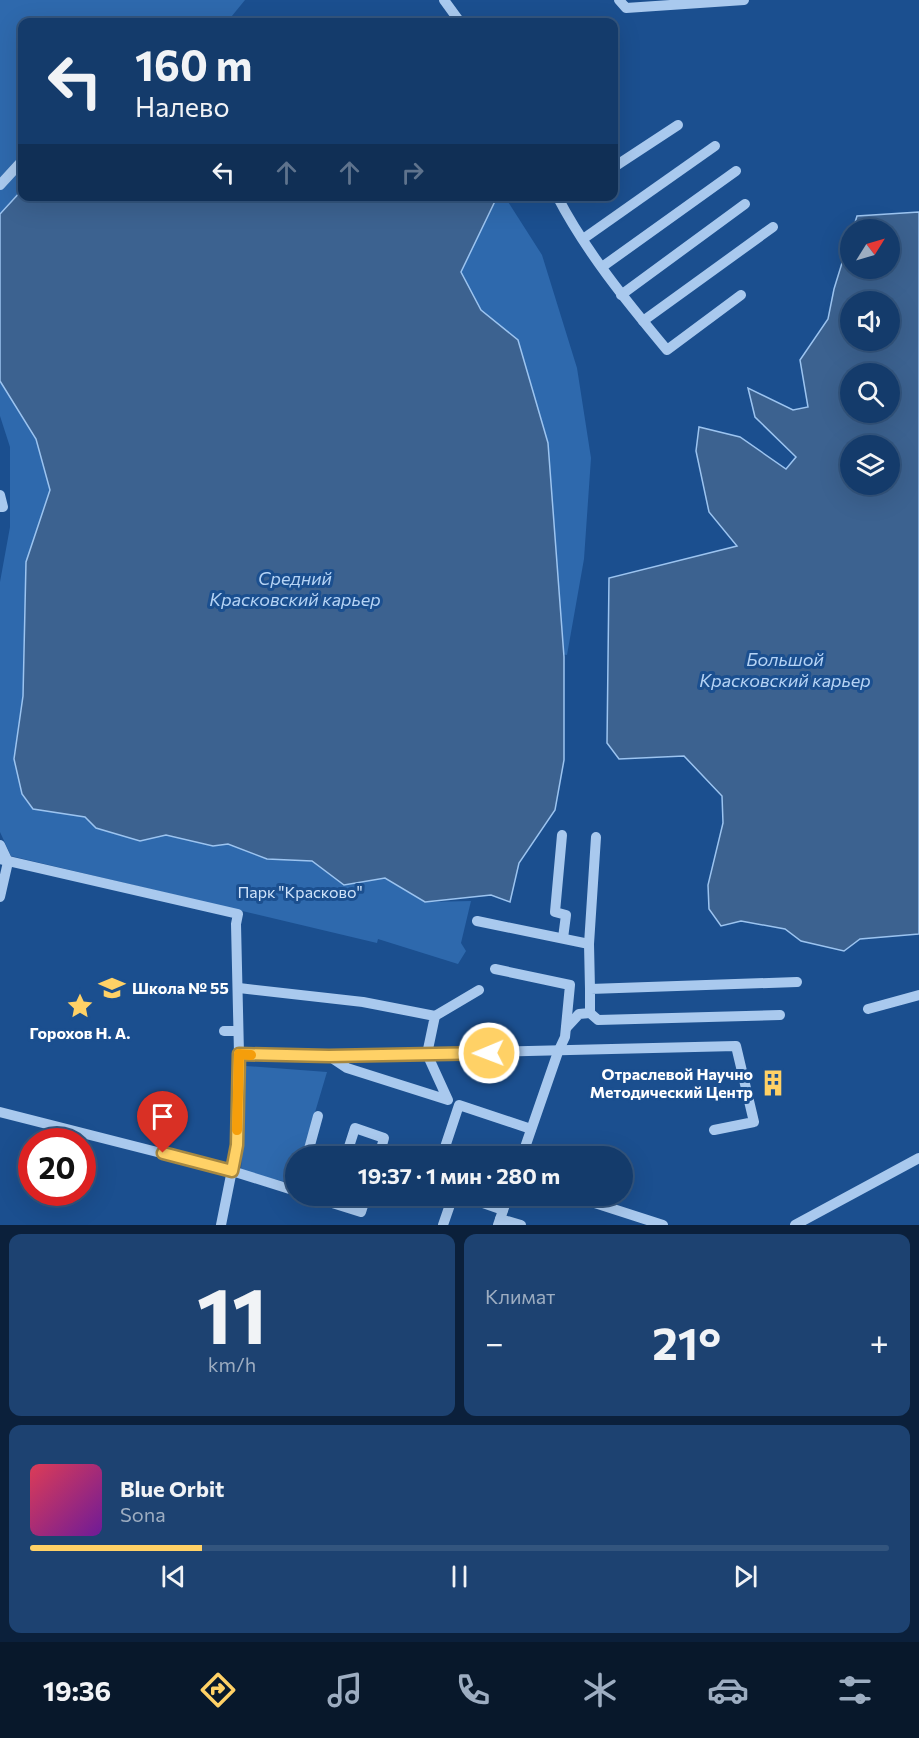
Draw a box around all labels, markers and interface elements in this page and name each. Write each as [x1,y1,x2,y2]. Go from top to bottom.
text: 160 m [135,38,253,90]
icon: left [36,42,114,120]
text: Налево [135,90,230,123]
icon: left [207,156,240,189]
icon: ahead [270,156,303,189]
icon: ahead [333,156,366,189]
icon: right [396,156,429,189]
north arrow [840,219,900,279]
map controls [840,219,900,495]
button: sound [840,291,900,351]
button: search [840,363,900,423]
button: layers [840,435,900,495]
water label: Средний Красковский карьер [209,567,381,610]
water label: Большой Красковский карьер [699,648,871,691]
park label: Парк "Красково" [237,882,363,901]
school or university icon: Школа № 55 [97,973,127,1003]
place label: Школа № 55 [132,978,229,997]
place icon: Горохов Н. А. [65,991,95,1021]
position arrow [457,1021,521,1085]
place label: Горохов Н. А. [29,1023,131,1042]
place label: Отраслевой Научно Методический Центр [590,1064,753,1101]
building icon: Отраслевой Научно Методический Центр [758,1068,788,1098]
pin [137,1091,188,1153]
icon: arrive [146,1100,179,1133]
speed limit sign: 20 [18,1128,96,1206]
text: 19:37 · 1 мин · 280 m [358,1162,560,1189]
text: 11 [197,1265,267,1360]
text: Климат [485,1284,555,1308]
text: 21° [652,1314,721,1369]
text: − [485,1321,504,1362]
text: + [870,1321,889,1362]
text: km/h [208,1352,256,1376]
text: Blue Orbit [120,1475,224,1502]
text: Sona [120,1502,166,1526]
icon: previous [157,1560,190,1593]
icon: pause [443,1560,476,1593]
icon: next [729,1560,762,1593]
icon: directions [197,1669,239,1711]
icon: music [324,1669,366,1711]
icon: phone [452,1669,494,1711]
icon: climate [579,1669,621,1711]
icon: car [707,1669,749,1711]
icon: filters [834,1669,876,1711]
text: 19:36 [43,1674,111,1707]

